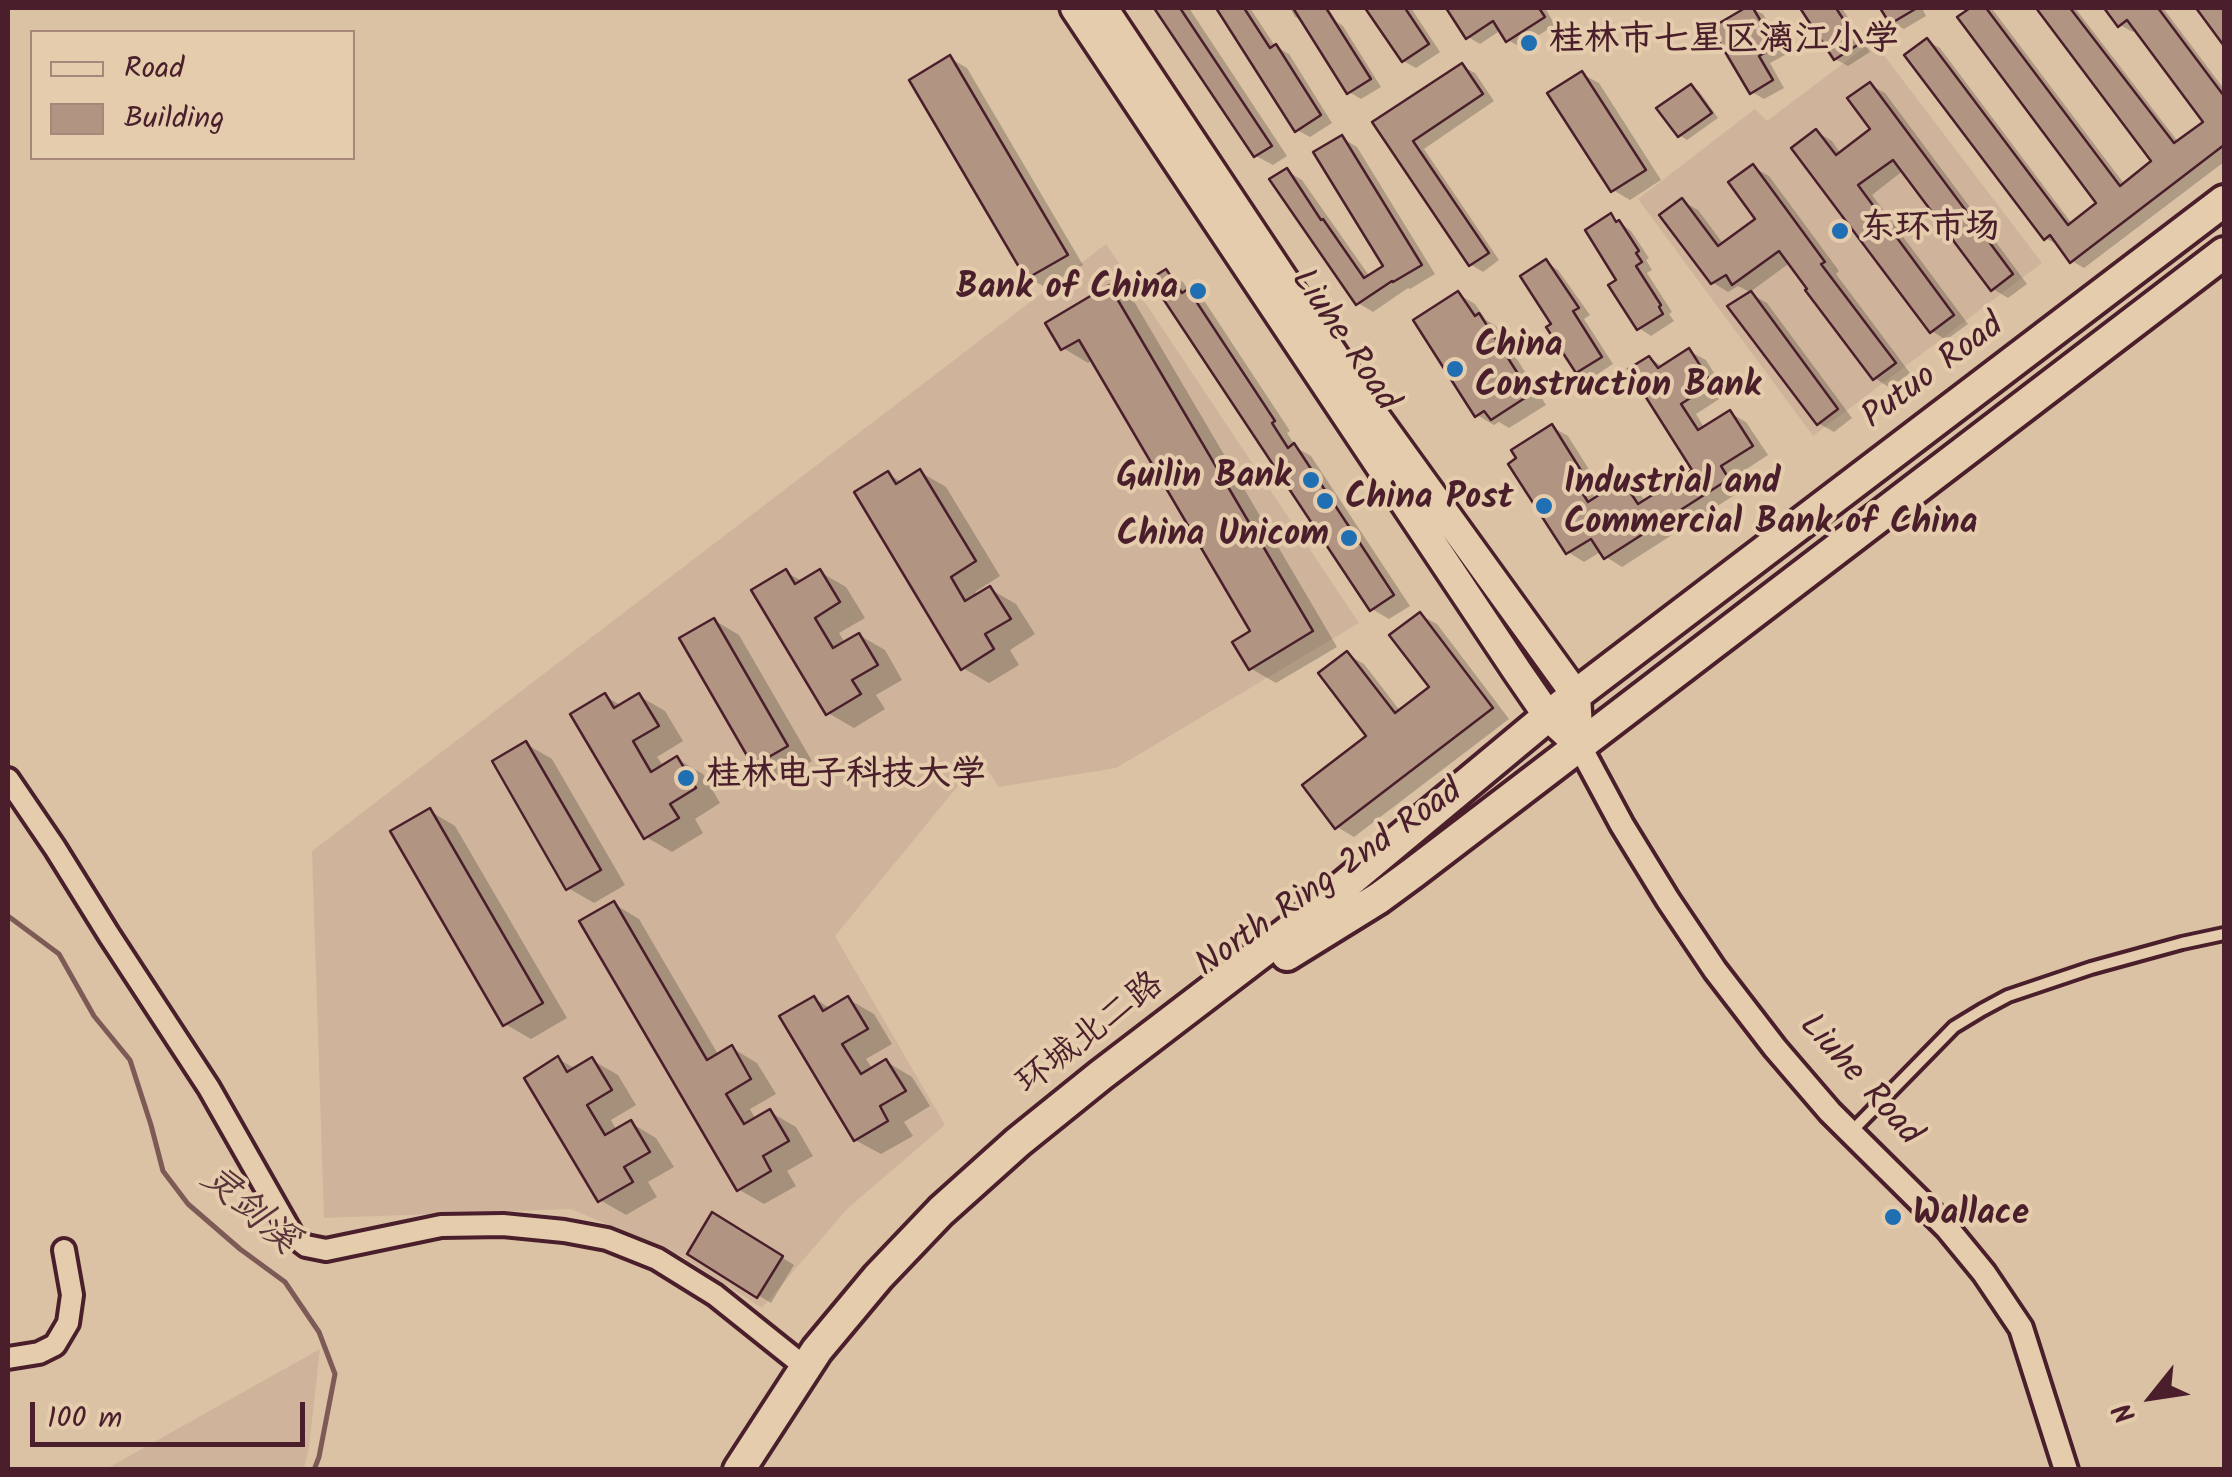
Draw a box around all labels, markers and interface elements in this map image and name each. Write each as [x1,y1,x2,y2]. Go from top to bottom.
place label: 桂林市七星区漓江小学 [1549,22,1899,64]
legend [30,30,355,160]
marker: 桂林市七星区漓江小学 [1518,32,1540,54]
text: Road [124,45,184,93]
text: Building [124,95,224,143]
place label: 东环市场 [1860,210,2000,252]
marker: 东环市场 [1829,220,1851,242]
street label: Liuhe Road [1279,263,1405,421]
place label: Bank of China [956,270,1178,312]
marker: Bank of China [1187,280,1209,302]
street label: Putuo Road [1856,307,2014,441]
place label: China Construction Bank [1475,328,1761,410]
marker: China Construction Bank [1444,358,1466,380]
place label: Guilin Bank [1116,459,1291,501]
place label: Industrial and Commercial Bank of China [1564,465,1978,547]
marker: Guilin Bank [1300,469,1322,491]
place label: China Post [1345,480,1513,522]
marker: China Post [1314,490,1336,512]
marker: Industrial and Commercial Bank of China [1533,495,1555,517]
place label: China Unicom [1117,517,1329,559]
marker: China Unicom [1338,527,1360,549]
place label: 桂林电子科技大学 [706,757,986,799]
marker: 桂林电子科技大学 [675,767,697,789]
street label: North Ring 2nd Road [1189,773,1473,989]
street label: 环城北二路 [1010,966,1174,1106]
street label: Liuhe Road [1788,1007,1928,1157]
water label: 灵剑溪 [189,1157,305,1267]
place label: Wallace [1913,1196,2029,1238]
marker: Wallace [1882,1206,1904,1228]
north arrow [2102,1347,2202,1447]
scale bar [35,1382,310,1444]
text: N [2102,1393,2149,1431]
text: 100 m [47,1395,122,1443]

